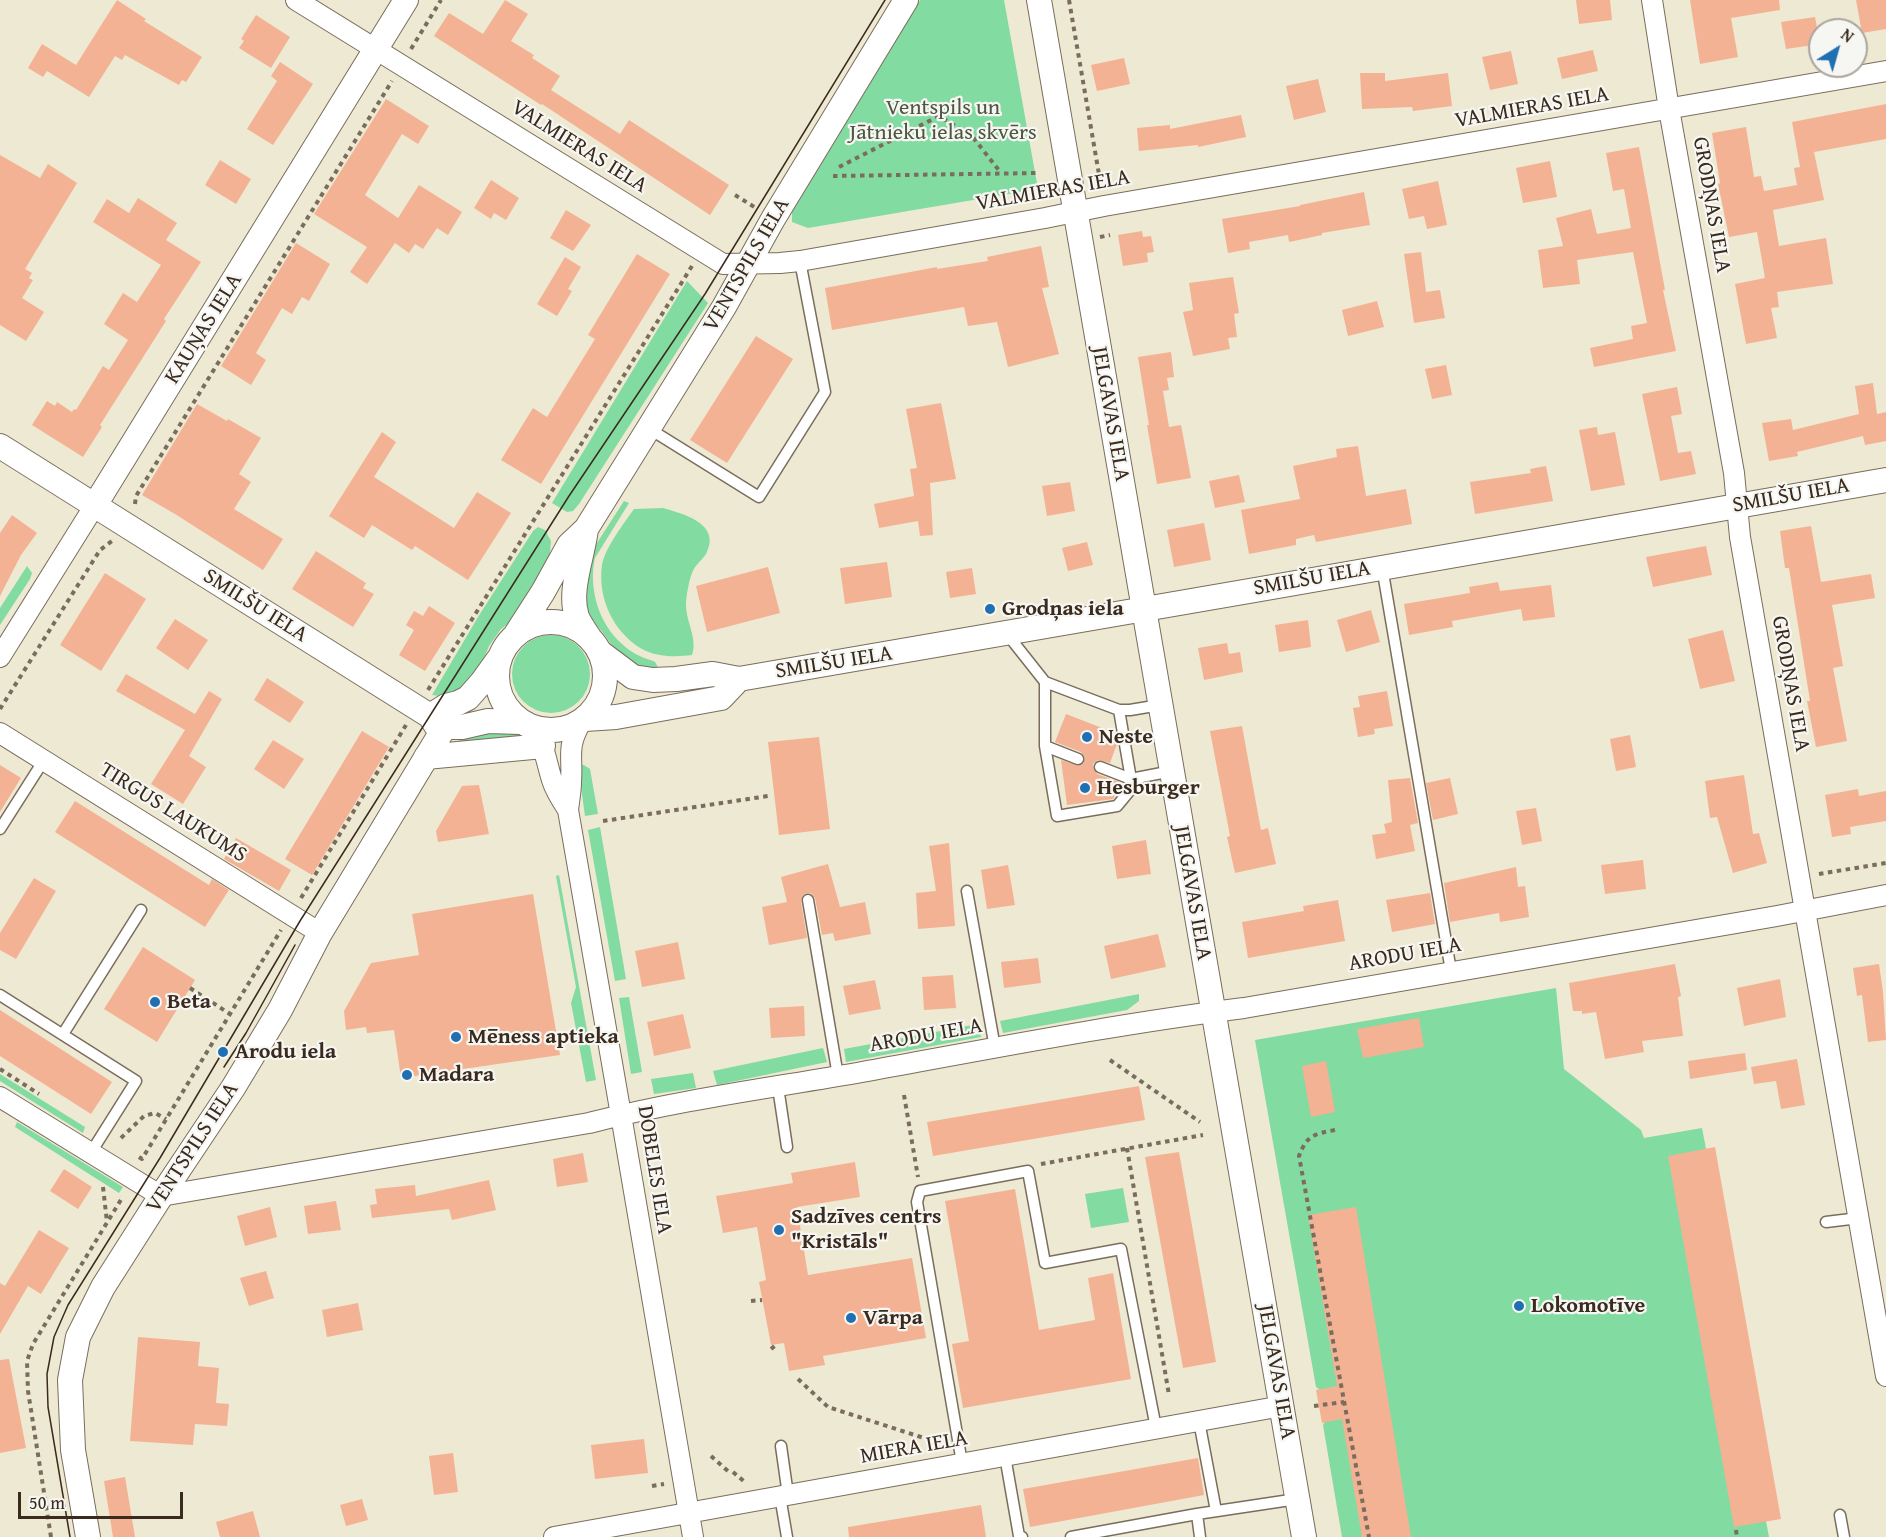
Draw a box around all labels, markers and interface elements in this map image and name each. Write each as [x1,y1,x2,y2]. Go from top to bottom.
north arrow [1808,18,1868,78]
text: N [1836,22,1859,48]
street label: VALMIERAS IELA [1453,81,1611,135]
street label: VALMIERAS IELA [506,95,652,199]
park label: Ventspils un Jātnieku ielas skvērs [849,95,1037,146]
street label: GRODŅAS IELA [1686,135,1736,275]
street label: VALMIERAS IELA [974,164,1132,218]
street label: VENTSPILS IELA [698,194,796,336]
street label: KAUŅAS IELA [160,269,248,389]
street label: JELGAVAS IELA [1085,344,1135,484]
street label: SMILŠU IELA [1730,473,1852,519]
street label: SMILŠU IELA [1251,556,1373,602]
street label: SMILŠU IELA [198,563,312,649]
place label: Grodņas iela [1002,596,1124,622]
marker: Grodņas iela [983,602,997,616]
street label: GRODŅAS IELA [1765,614,1815,754]
street label: SMILŠU IELA [774,641,894,685]
place label: Neste [1099,724,1153,750]
marker: Neste [1080,730,1094,744]
street label: TIRGUS LAUKUMS [94,757,252,869]
place label: Hesburger [1097,775,1200,801]
marker: Hesburger [1078,781,1092,795]
street label: JELGAVAS IELA [1167,823,1217,963]
street label: ARODU IELA [1347,932,1463,978]
place label: Beta [167,989,211,1015]
marker: Beta [148,995,162,1009]
street label: ARODU IELA [868,1013,984,1059]
place label: Mēness aptieka [468,1024,619,1050]
marker: Mēness aptieka [449,1030,463,1044]
place label: Arodu iela [235,1039,336,1065]
marker: Arodu iela [216,1045,230,1059]
place label: Madara [419,1062,494,1088]
marker: Madara [400,1068,414,1082]
street label: VENTSPILS IELA [141,1078,245,1218]
street label: DOBELES IELA [631,1104,677,1236]
place label: Sadzīves centrs "Kristāls" [791,1204,941,1256]
marker: Sadzīves centrs "Kristāls" [772,1223,786,1237]
place label: Lokomotīve [1531,1293,1645,1319]
marker: Lokomotīve [1512,1299,1526,1313]
street label: JELGAVAS IELA [1251,1302,1301,1442]
place label: Vārpa [863,1305,923,1331]
marker: Vārpa [844,1311,858,1325]
street label: MIERA IELA [858,1426,970,1470]
scale bar [21,1480,186,1518]
text: 50 m [29,1489,65,1516]

